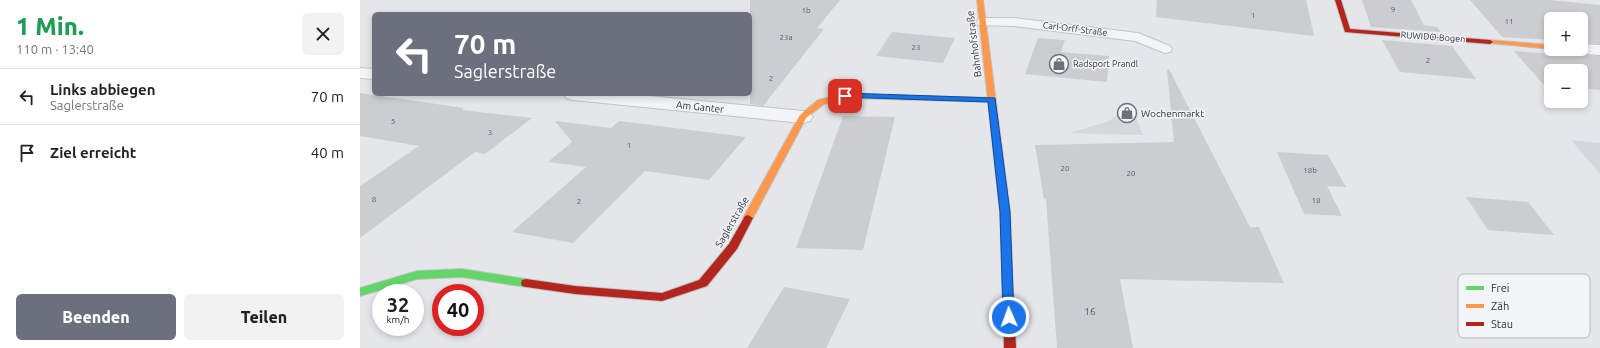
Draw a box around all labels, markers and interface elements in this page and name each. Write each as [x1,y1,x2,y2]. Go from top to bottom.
house number: 9 [1391,5,1395,14]
house number: 1b [801,6,811,15]
street label: Bahnhofstraße [964,10,984,78]
house number: 1 [1251,11,1255,20]
map controls [1544,12,1588,108]
button: + [1544,12,1588,56]
text: 1 Min. [16,13,84,40]
button: close [302,13,344,55]
house number: 11 [1504,17,1514,26]
street label: Carl-Orff-Straße [1042,20,1108,38]
icon: left [388,28,440,80]
text: 70 m [454,28,516,59]
street label: RUWIDO-Bogen [1400,30,1466,44]
house number: 23a [779,33,793,42]
text: 110 m · 13:40 [16,42,94,56]
house number: 23 [911,43,921,52]
shop icon: Radsport Prandl [1048,53,1070,75]
house number: 2 [1426,56,1430,65]
place label: Radsport Prandl [1073,59,1139,69]
text: Saglerstraße [454,61,556,81]
button: − [1544,64,1588,108]
house number: 2 [769,74,773,83]
pin [828,79,862,113]
text: Links abbiegen [50,81,155,98]
icon: arrive [834,85,856,107]
icon: left [16,86,38,108]
text: 70 m [311,88,344,105]
text: Saglerstraße [50,98,124,112]
street label: Am Ganter [675,99,725,115]
shop icon: Wochenmarkt [1116,102,1138,124]
place label: Wochenmarkt [1141,108,1204,119]
house number: 5 [391,117,395,126]
house number: 3 [488,128,492,137]
house number: 1 [627,141,631,150]
icon: arrive [16,142,38,164]
text: Ziel erreicht [50,144,136,161]
text: 40 m [311,144,344,161]
house number: 20 [1060,164,1070,173]
house number: 18b [1303,166,1317,175]
house number: 20 [1126,169,1136,178]
house number: 8 [372,195,377,204]
street label: Saglerstraße [713,195,751,249]
house number: 18 [1311,196,1321,205]
house number: 2 [577,197,581,206]
legend [1458,274,1590,338]
text: Frei [1491,282,1510,294]
speed limit sign: 40 [432,284,484,336]
text: 32 [387,293,409,316]
button: Beenden [16,294,176,340]
button: Teilen [184,294,344,340]
position arrow [988,296,1030,338]
text: Zäh [1491,300,1509,312]
house number: 16 [1084,306,1096,317]
text: km/h [386,314,410,325]
text: Stau [1491,318,1513,330]

